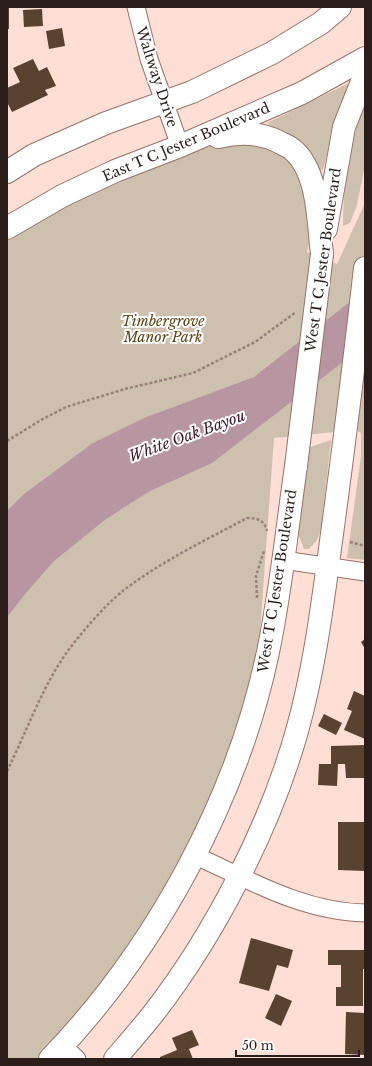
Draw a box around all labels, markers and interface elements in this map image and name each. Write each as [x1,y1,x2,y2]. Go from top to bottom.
street label: Waltway Drive [132,24,182,130]
street label: East T C Jester Boulevard [100,98,273,185]
street label: West T C Jester Boulevard [301,166,345,354]
park label: Timbergrove Manor Park [121,312,205,346]
water label: White Oak Bayou [126,406,248,465]
street label: West T C Jester Boulevard [253,487,301,675]
scale bar [236,1032,359,1058]
text: 50 m [242,1038,274,1053]

